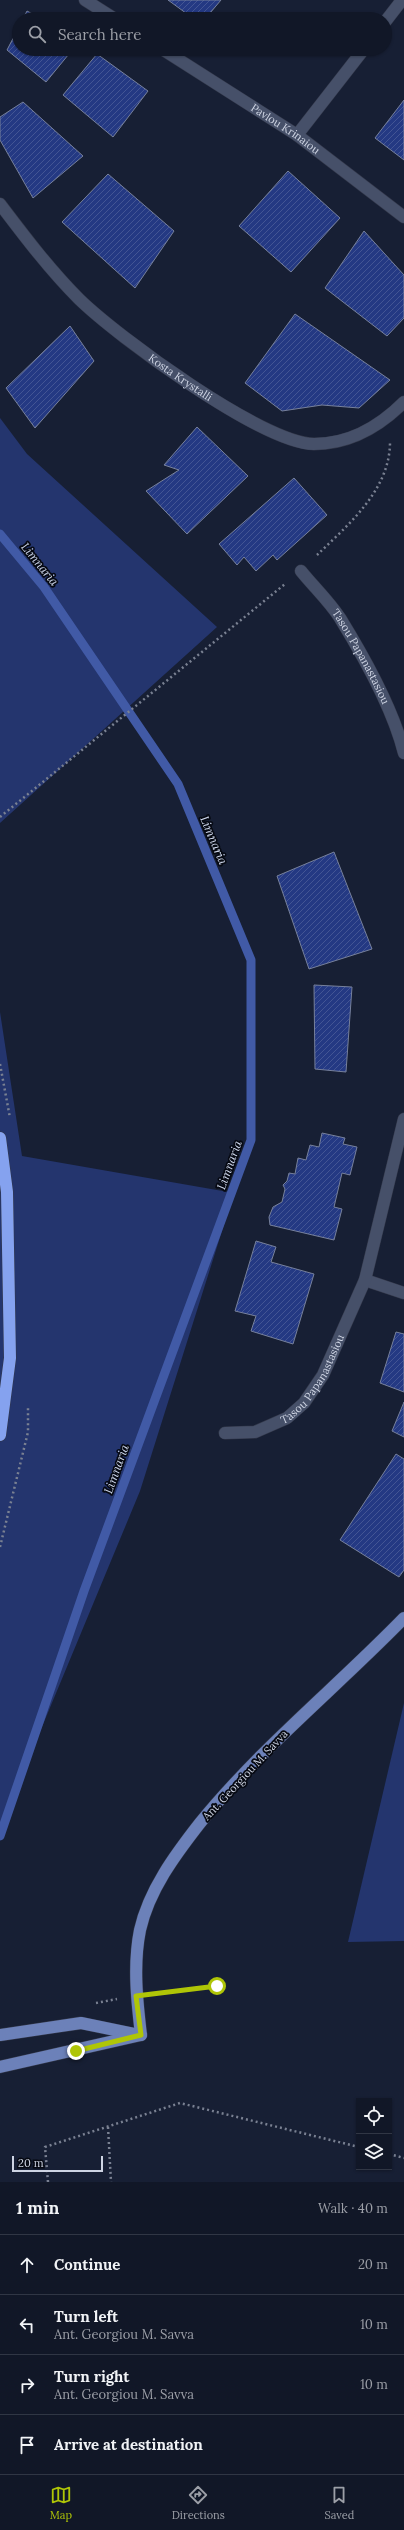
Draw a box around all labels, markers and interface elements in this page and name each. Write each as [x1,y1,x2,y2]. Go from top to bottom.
search box [12,12,392,56]
icon: search [26,23,48,45]
text: Search here [58,25,141,44]
street label: Pavlou Krinaiou [248,100,323,157]
street label: Kosta Krystalli [146,351,215,404]
water label: Limnaria [18,539,62,589]
street label: Tasou Papanastasiou [329,606,393,707]
water label: Limnaria [197,814,231,867]
water label: Limnaria [213,1138,245,1192]
street label: Tasou Papanastasiou [278,1332,347,1427]
water label: Limnaria [100,1442,132,1496]
street label: Ant. Georgiou M. Savva [199,1727,291,1824]
route start [208,1977,226,1995]
route end [67,2042,85,2060]
map controls [356,2098,392,2170]
button: locate [356,2098,392,2134]
button: layers [356,2134,392,2170]
scale bar [12,2154,103,2173]
text: 20 m [18,2156,43,2170]
text: 1 min [16,2197,59,2219]
text: Walk · 40 m [318,2200,388,2217]
icon: ahead [16,2254,38,2276]
text: Continue [54,2255,120,2274]
text: 20 m [358,2256,388,2273]
text: Turn left [54,2307,118,2326]
icon: left [16,2314,38,2336]
text: 10 m [360,2316,388,2333]
text: Ant. Georgiou M. Savva [54,2326,194,2343]
text: Turn right [54,2367,130,2386]
icon: right [16,2374,38,2396]
text: 10 m [360,2376,388,2393]
text: Ant. Georgiou M. Savva [54,2386,194,2403]
icon: arrive [16,2434,38,2456]
text: Arrive at destination [54,2435,203,2454]
tab: Map [50,2484,72,2522]
tab: Directions [172,2484,225,2522]
tab: Saved [324,2484,354,2522]

